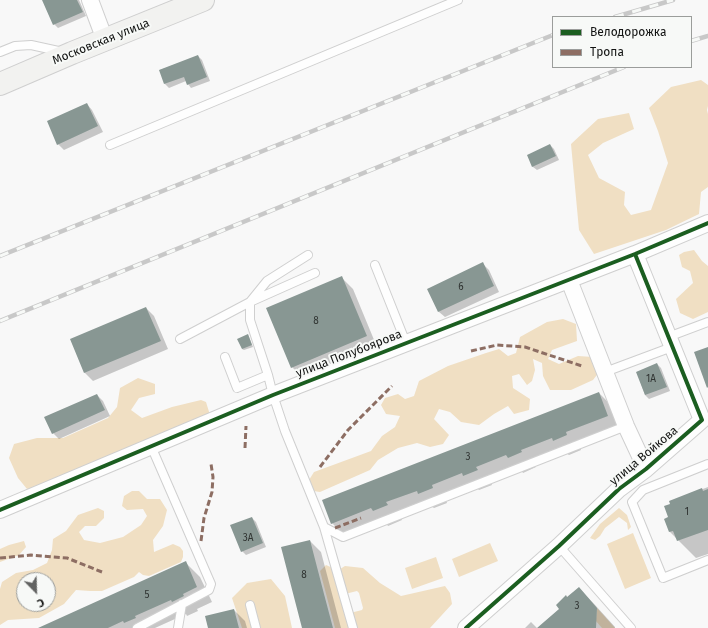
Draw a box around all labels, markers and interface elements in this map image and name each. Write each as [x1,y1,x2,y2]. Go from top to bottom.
street label: Московская улица [50,16,152,68]
legend [552,16,692,68]
text: Велодорожка [590,25,666,39]
text: Тропа [590,45,624,59]
house number: 6 [458,281,464,293]
house number: 8 [313,315,319,327]
street label: улица Полубоярова [294,327,404,381]
house number: 1А [646,373,656,385]
street label: улица Войкова [607,423,681,489]
house number: 3 [466,451,470,463]
house number: 1 [685,506,689,518]
house number: 3А [243,532,253,544]
house number: 8 [301,569,307,581]
north arrow [16,572,56,612]
house number: 5 [144,589,150,601]
text: С [35,595,46,610]
house number: 3 [575,600,579,612]

